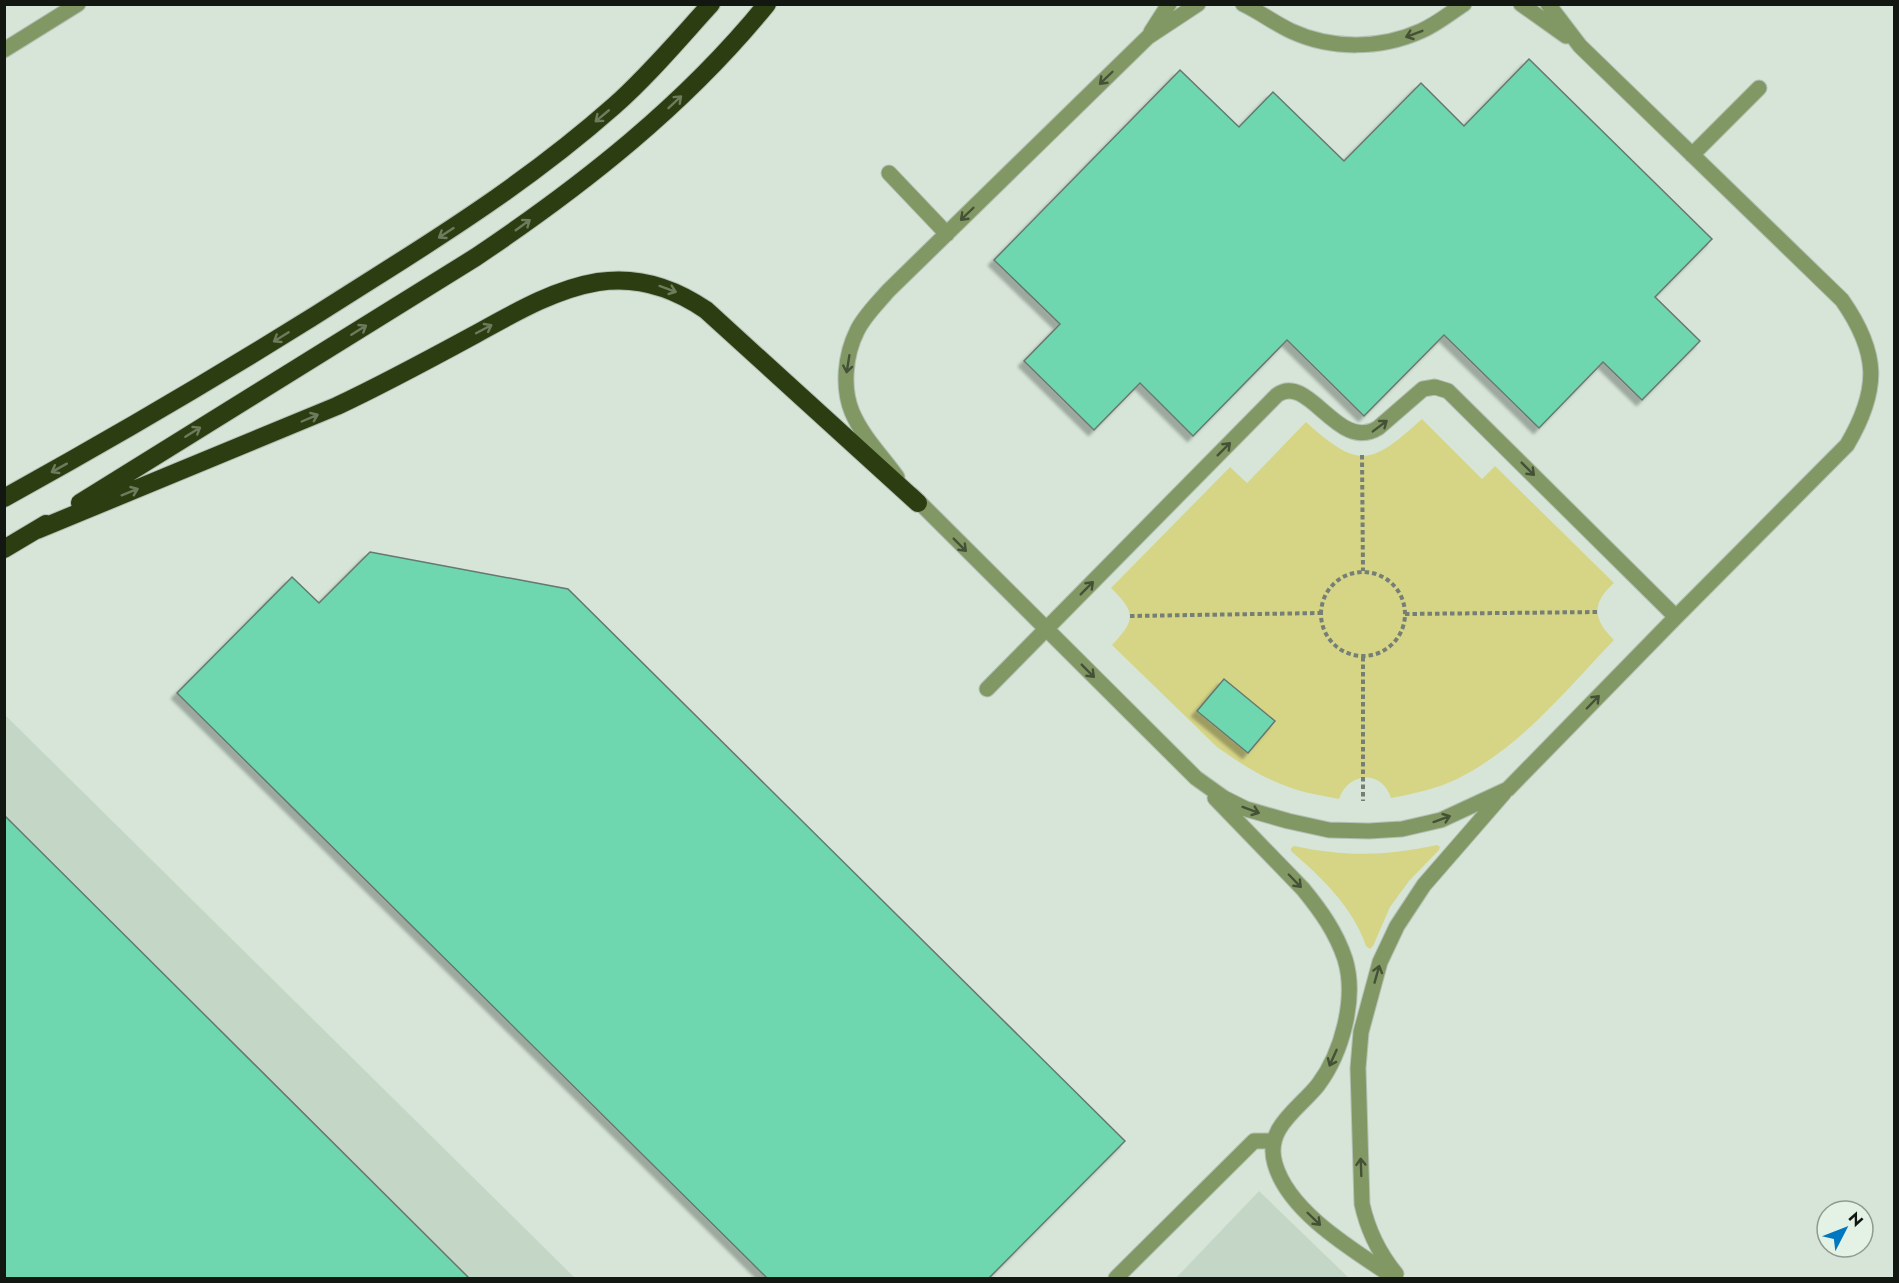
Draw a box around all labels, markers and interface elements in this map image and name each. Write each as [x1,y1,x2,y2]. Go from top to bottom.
one-way arrow [1405,29,1424,40]
one-way arrow [1098,71,1113,85]
one-way arrow [667,95,682,109]
one-way arrow [595,109,610,123]
one-way arrow [959,207,974,222]
one-way arrow [515,218,531,231]
one-way arrow [438,227,455,239]
one-way arrow [658,285,677,296]
one-way arrow [350,323,367,335]
one-way arrow [475,323,493,335]
one-way arrow [273,331,290,343]
one-way arrow [842,354,853,373]
one-way arrow [300,412,319,423]
one-way arrow [1372,419,1388,432]
one-way arrow [184,426,201,438]
one-way arrow [1217,441,1232,456]
one-way arrow [51,462,68,474]
one-way arrow [1520,462,1535,477]
one-way arrow [120,486,138,497]
one-way arrow [952,537,967,552]
one-way arrow [1080,580,1095,595]
one-way arrow [1080,664,1095,678]
one-way arrow [1586,694,1600,709]
one-way arrow [1241,805,1260,816]
one-way arrow [1432,813,1450,824]
one-way arrow [1288,873,1302,888]
one-way arrow [1372,965,1383,984]
one-way arrow [1327,1048,1338,1066]
one-way arrow [1355,1157,1367,1177]
north arrow [1815,1199,1875,1259]
text: N [1843,1207,1869,1232]
one-way arrow [1306,1212,1321,1226]

